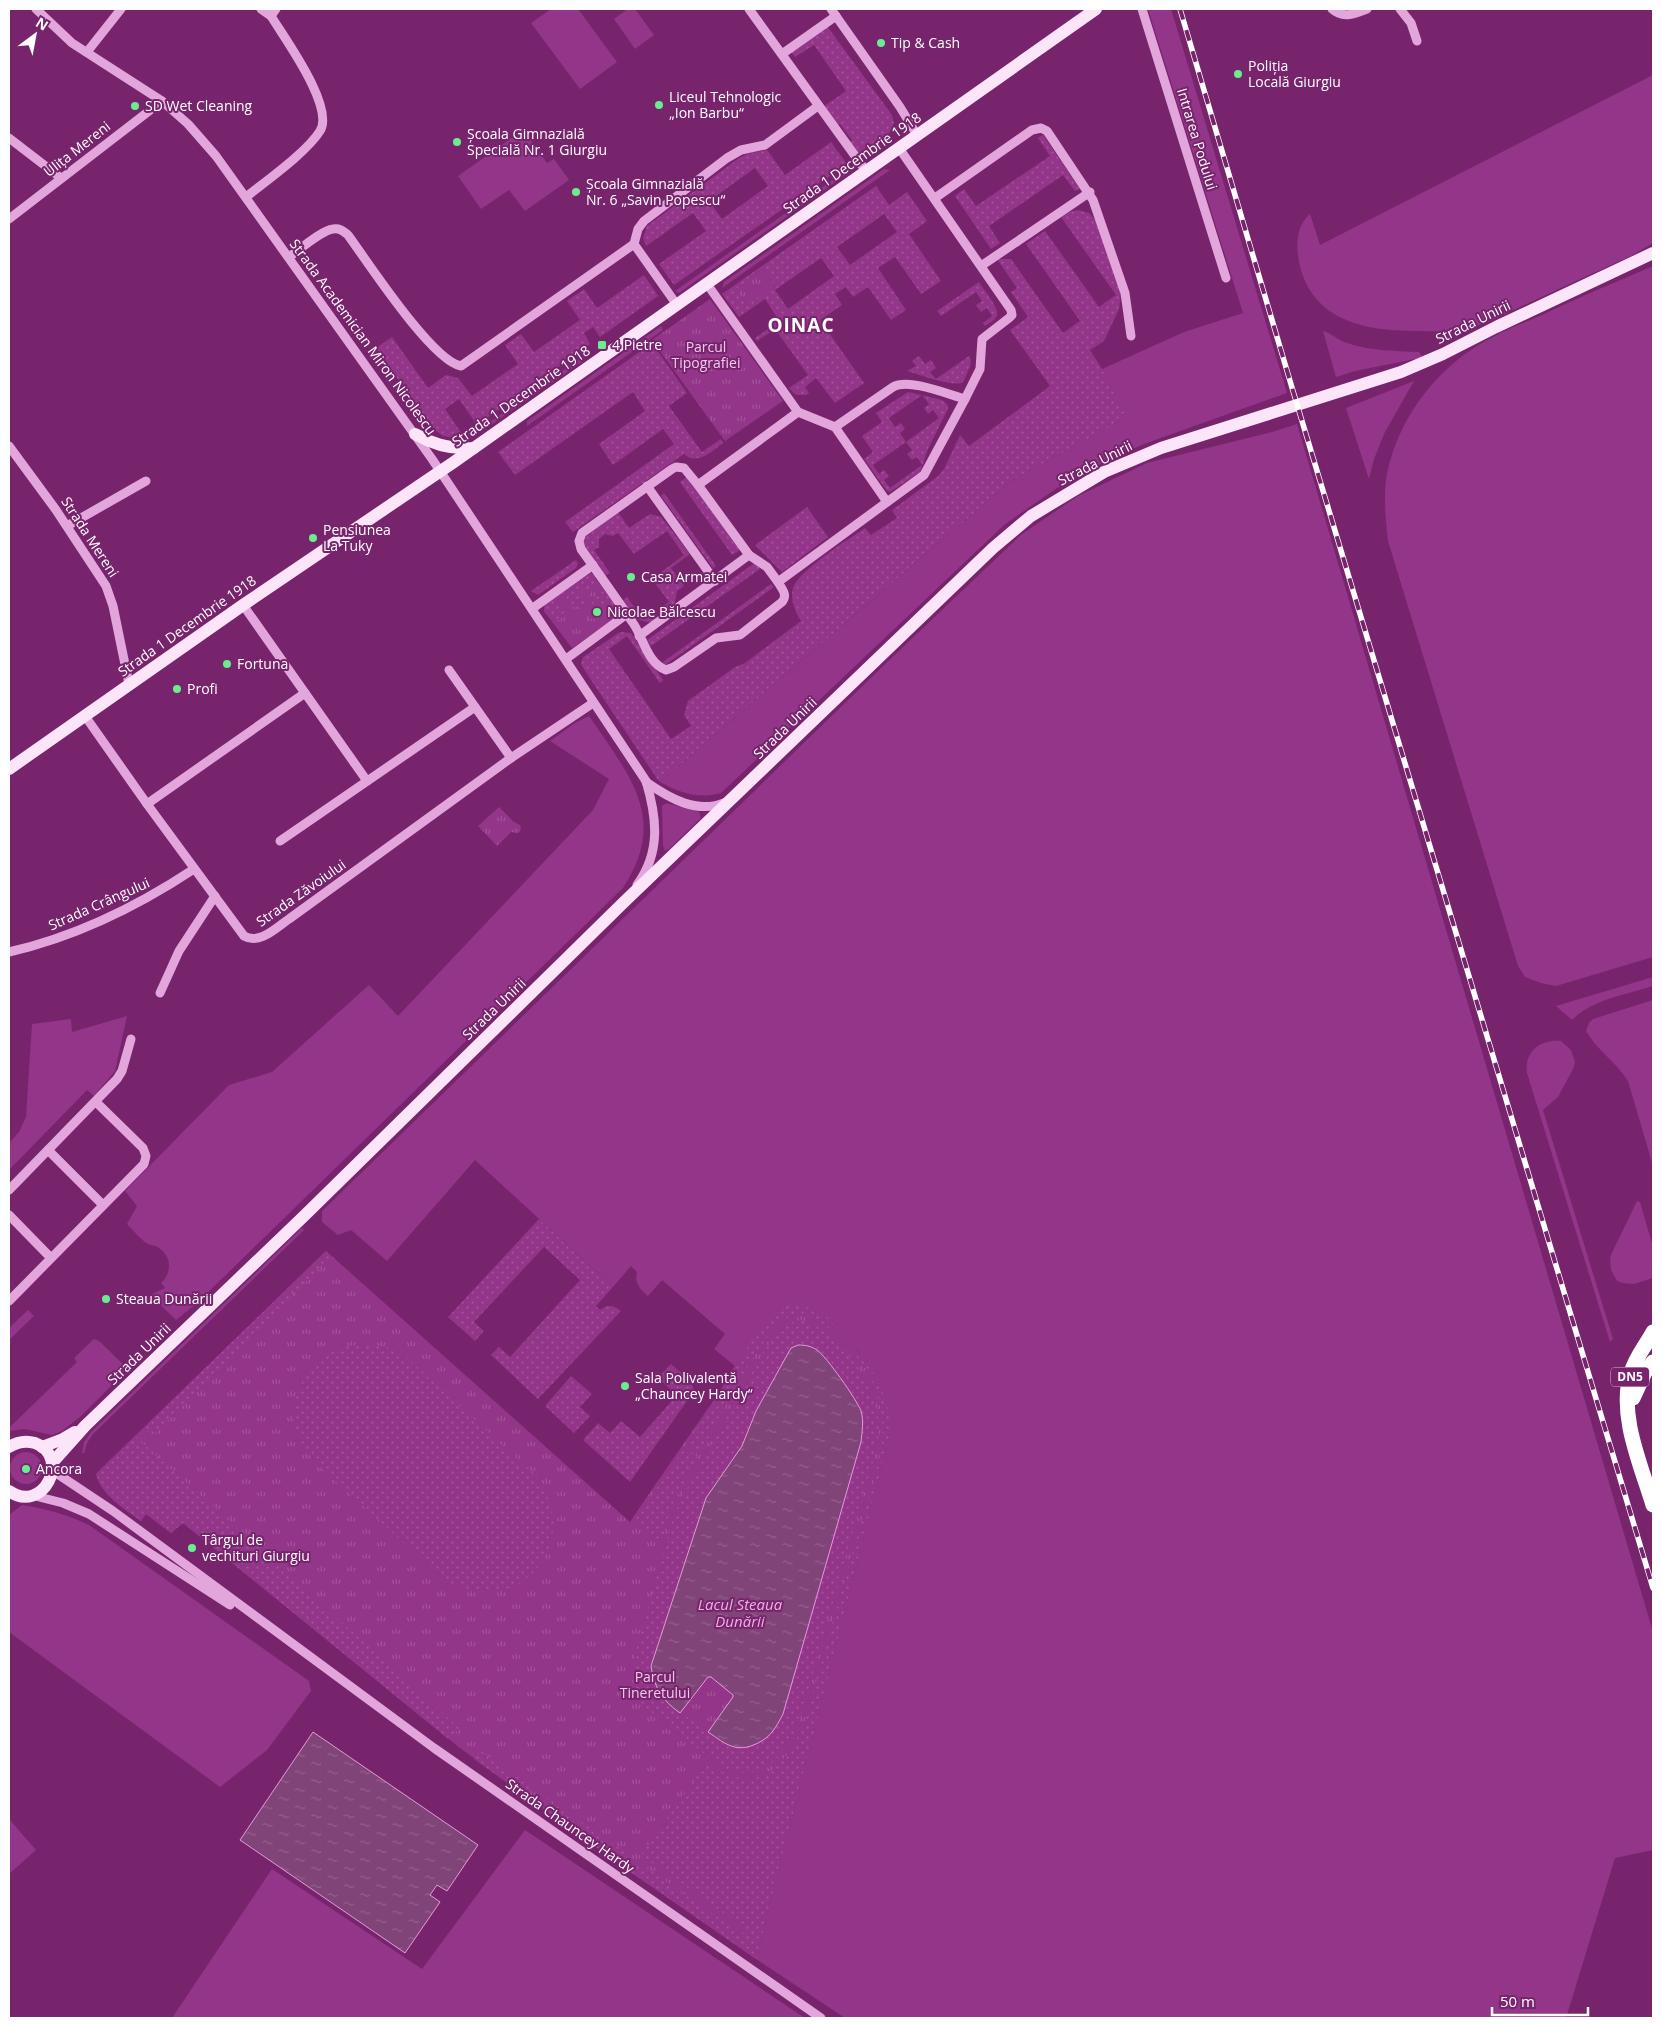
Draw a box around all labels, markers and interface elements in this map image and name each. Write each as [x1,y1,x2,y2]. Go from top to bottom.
north arrow [10,10,60,60]
text: N [32,12,52,35]
place label: Tip & Cash [891,33,960,52]
marker: Tip & Cash [875,37,887,49]
place label: Poliția Locală Giurgiu [1248,56,1341,91]
marker: Poliția Locală Giurgiu [1232,68,1244,80]
street label: Intrarea Podului [1173,86,1222,192]
place label: Liceul Tehnologic „Ion Barbu“ [669,87,781,122]
place label: SD Wet Cleaning [145,96,253,115]
marker: Liceul Tehnologic „Ion Barbu“ [653,99,665,111]
marker: SD Wet Cleaning [129,100,141,112]
street label: Strada 1 Decembrie 1918 [779,108,925,218]
street label: Ulița Mereni [39,117,114,181]
place label: Școala Gimnazială Specială Nr. 1 Giurgiu [467,124,607,159]
marker: Școala Gimnazială Specială Nr. 1 Giurgiu [451,136,463,148]
place label: Școala Gimnazială Nr. 6 „Savin Popescu“ [586,174,725,209]
marker: Școala Gimnazială Nr. 6 „Savin Popescu“ [570,186,582,198]
street label: Strada Academician Miron Nicolescu [286,235,441,438]
street label: Strada Unirii [1432,295,1513,348]
district label: OINAC [767,312,835,338]
place label: 4 Pietre [612,335,662,354]
park label: Parcul Tipografiei [672,337,740,372]
marker: 4 Pietre [596,339,608,351]
street label: Strada 1 Decembrie 1918 [448,341,594,451]
street label: Strada Unirii [1054,436,1135,489]
street label: Strada Mereni [57,493,124,581]
place label: Pensiunea La Tuky [323,520,391,555]
marker: Pensiunea La Tuky [307,532,319,544]
place label: Casa Armatei [641,567,727,586]
street label: Strada 1 Decembrie 1918 [114,571,260,681]
marker: Casa Armatei [625,571,637,583]
place label: Nicolae Bălcescu [607,602,716,621]
marker: Nicolae Bălcescu [591,606,603,618]
place label: Fortuna [237,654,288,673]
marker: Fortuna [221,658,233,670]
place label: Profi [187,679,218,698]
marker: Profi [171,683,183,695]
street label: Strada Unirii [749,693,820,763]
street label: Strada Zăvoiului [252,855,349,931]
street label: Strada Crângului [45,873,152,934]
street label: Strada Unirii [458,974,529,1044]
place label: Steaua Dunării [116,1289,212,1308]
marker: Steaua Dunării [100,1293,112,1305]
street label: Strada Unirii [103,1319,174,1389]
place label: Sala Polivalentă „Chauncey Hardy“ [635,1368,753,1403]
road number: DN5 [1611,1368,1649,1386]
marker: Sala Polivalentă „Chauncey Hardy“ [619,1380,631,1392]
place label: Ancora [36,1459,82,1478]
marker: Ancora [20,1463,32,1475]
place label: Târgul de vechituri Giurgiu [202,1530,310,1565]
marker: Târgul de vechituri Giurgiu [186,1542,198,1554]
water label: Lacul Steaua Dunării [698,1594,783,1631]
park label: Parcul Tineretului [620,1667,690,1702]
street label: Strada Chauncey Hardy [502,1774,639,1878]
scale bar [1492,1984,1588,2016]
text: 50 m [1500,1991,1535,2011]

